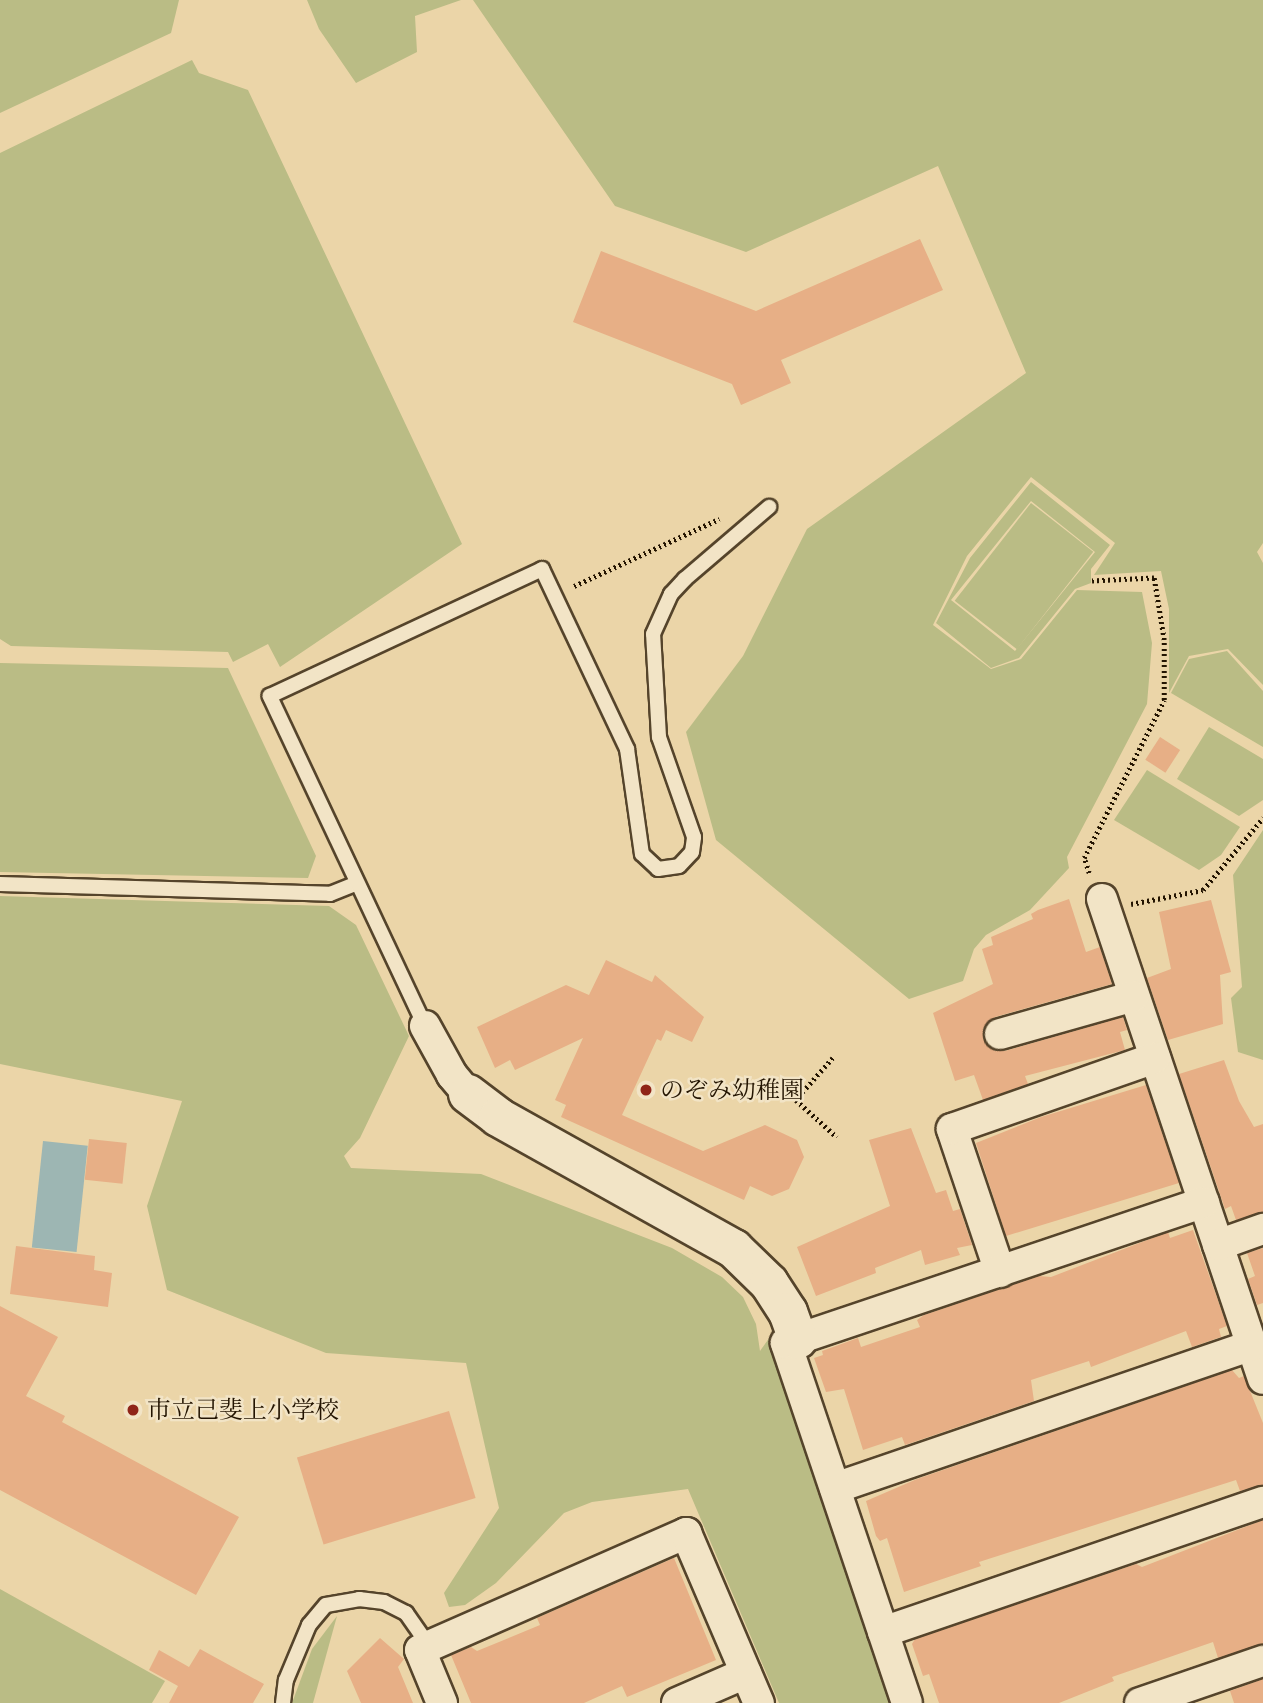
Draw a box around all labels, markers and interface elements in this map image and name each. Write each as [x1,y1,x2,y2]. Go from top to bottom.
place label: のぞみ幼稚園 [660,1076,804,1104]
marker: のぞみ幼稚園 [638,1082,654,1098]
place label: 市立己斐上小学校 [147,1396,339,1424]
marker: 市立己斐上小学校 [125,1402,141,1418]

